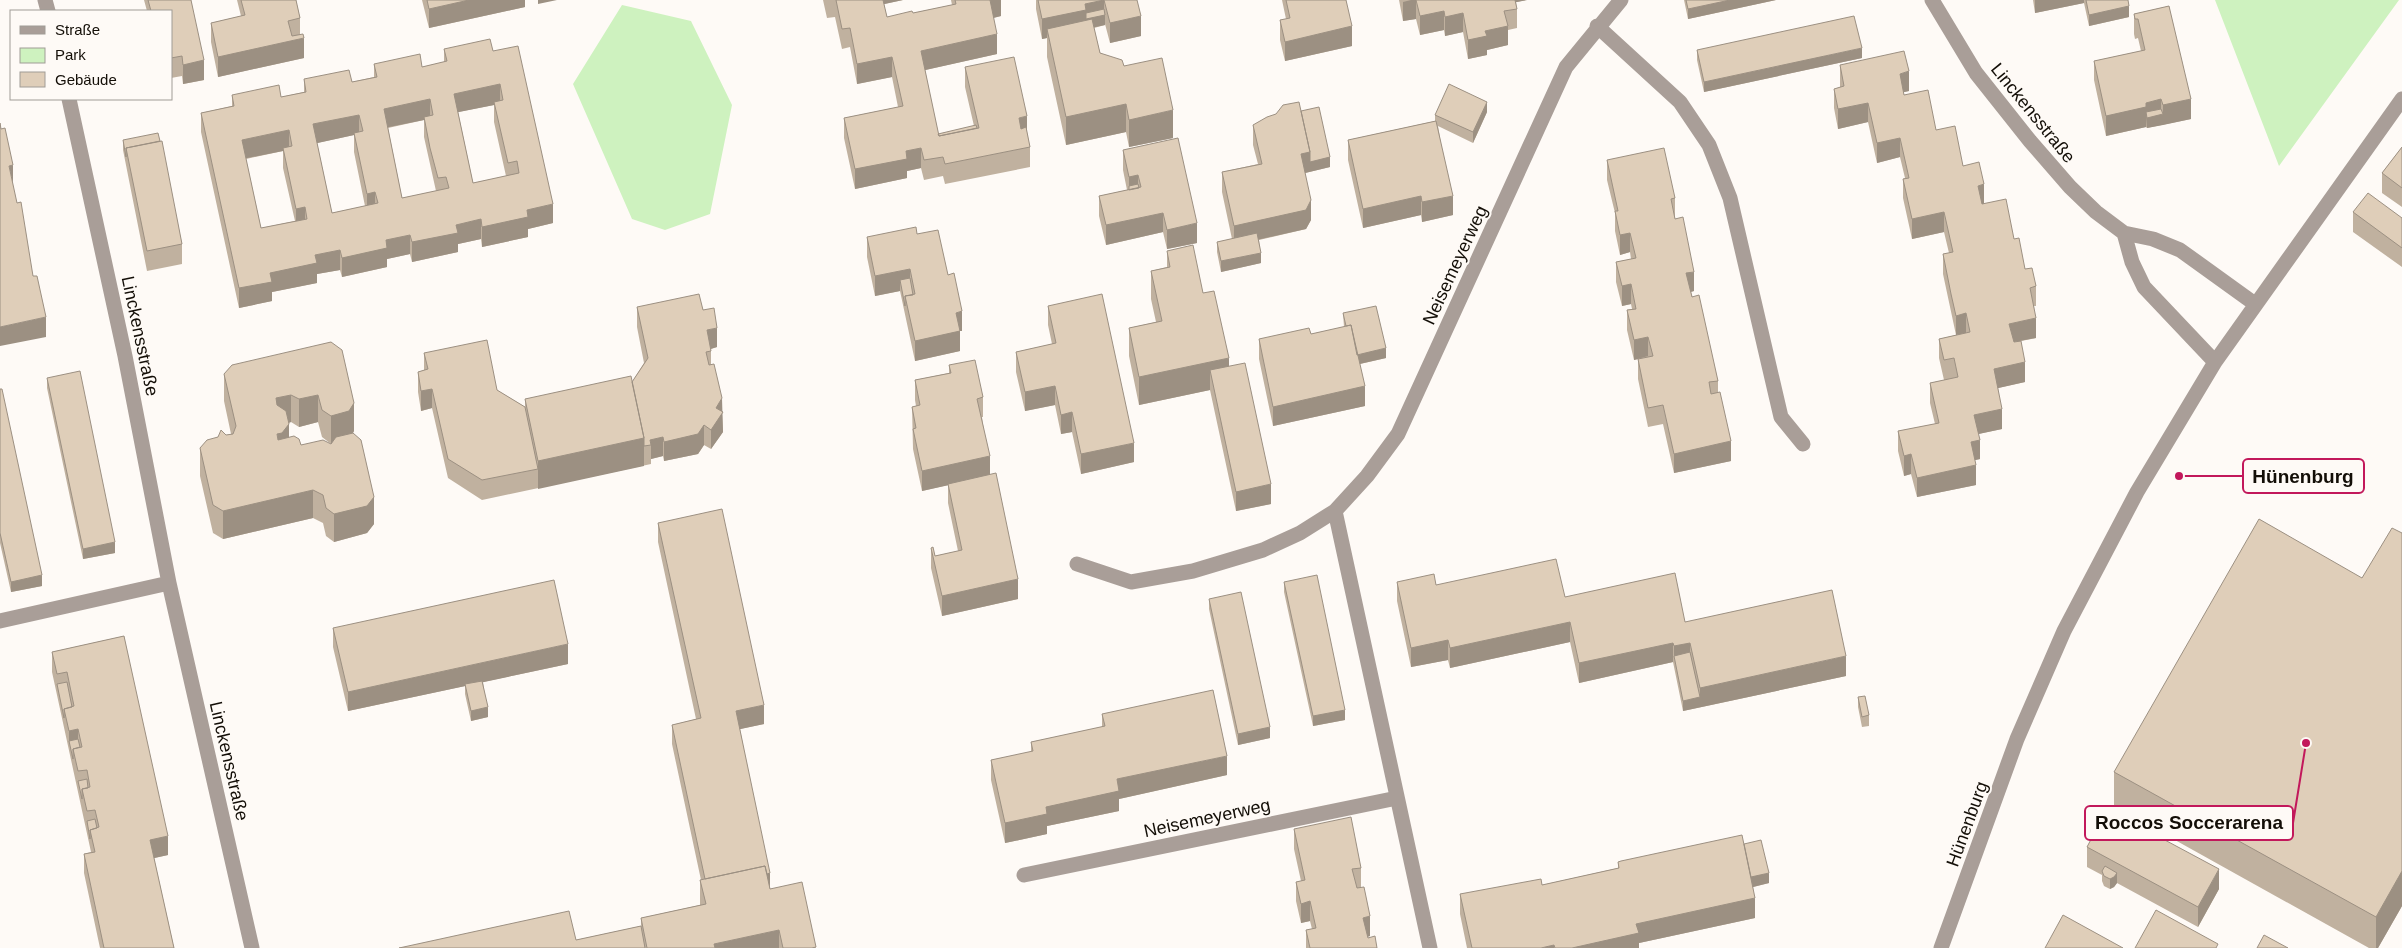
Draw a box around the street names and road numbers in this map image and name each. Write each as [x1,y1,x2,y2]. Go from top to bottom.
street label: Linckensstraße [1987,59,2079,167]
street label: Neisemeyerweg [1419,202,1491,328]
street label: Linckensstraße [118,274,162,398]
street label: Linckensstraße [206,699,252,823]
street label: Hünenburg [1942,779,1992,869]
street label: Neisemeyerweg [1142,795,1272,841]

